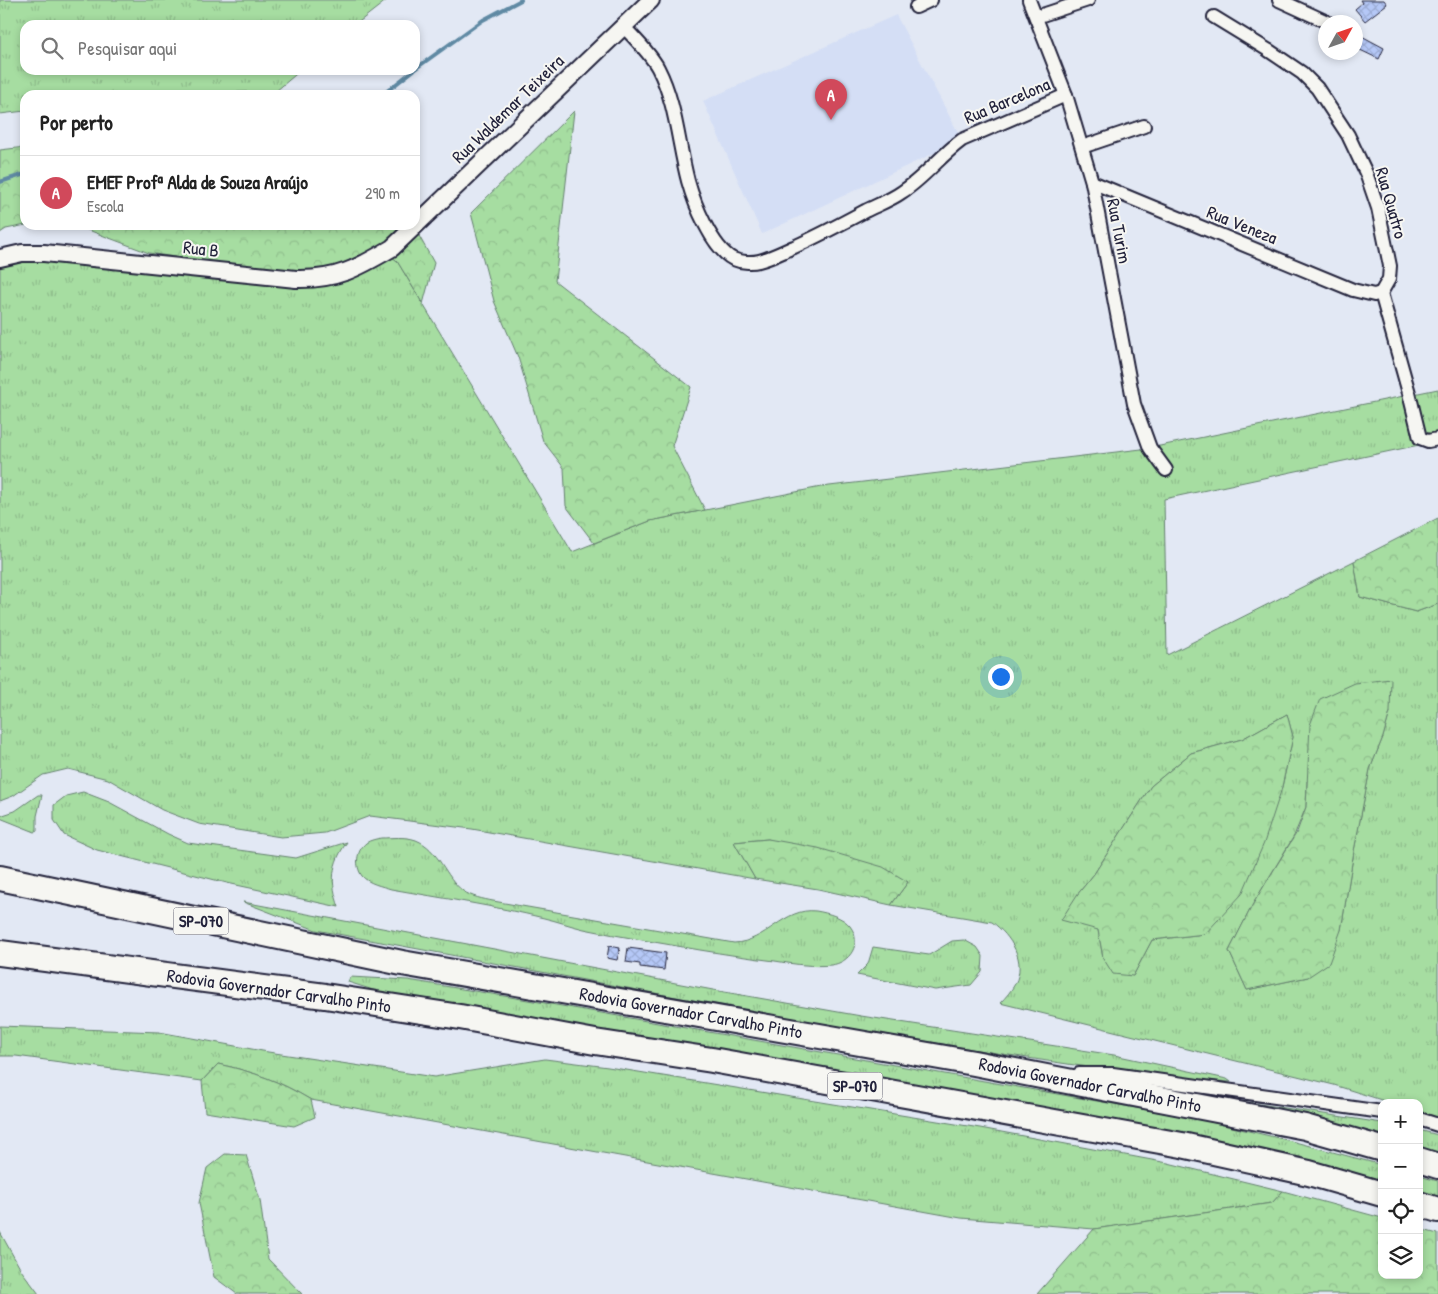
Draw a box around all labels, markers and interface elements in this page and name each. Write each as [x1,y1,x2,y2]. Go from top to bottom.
north arrow [1318,15,1363,60]
search box [20,20,420,75]
icon: search [38,34,66,62]
text: Pesquisar aqui [78,35,177,61]
street label: Rua Waldemar Teixeira [446,49,569,169]
street label: Rua Barcelona [960,71,1054,130]
pin: A [815,79,847,120]
text: Por perto [40,108,113,137]
street label: Rua Quatro [1369,164,1414,241]
text: EMEF Profª Alda de Souza Araújo [87,169,308,195]
text: A [52,182,60,204]
text: 290 m [365,182,400,204]
text: Escola [87,195,123,217]
street label: Rua Turim [1101,196,1138,265]
street label: Rua Veneza [1203,199,1281,250]
street label: Rua B [182,234,220,263]
your location [988,664,1014,690]
road number: SP-070 [174,908,228,934]
street label: Rodovia Governador Carvalho Pinto [165,962,393,1019]
street label: Rodovia Governador Carvalho Pinto [578,981,805,1044]
street label: Rodovia Governador Carvalho Pinto [977,1051,1203,1118]
road number: SP-070 [828,1072,882,1100]
map controls [1378,1099,1423,1279]
button: + [1378,1099,1423,1144]
button: − [1378,1144,1423,1189]
button: locate [1378,1189,1423,1234]
button: layers [1378,1234,1423,1279]

